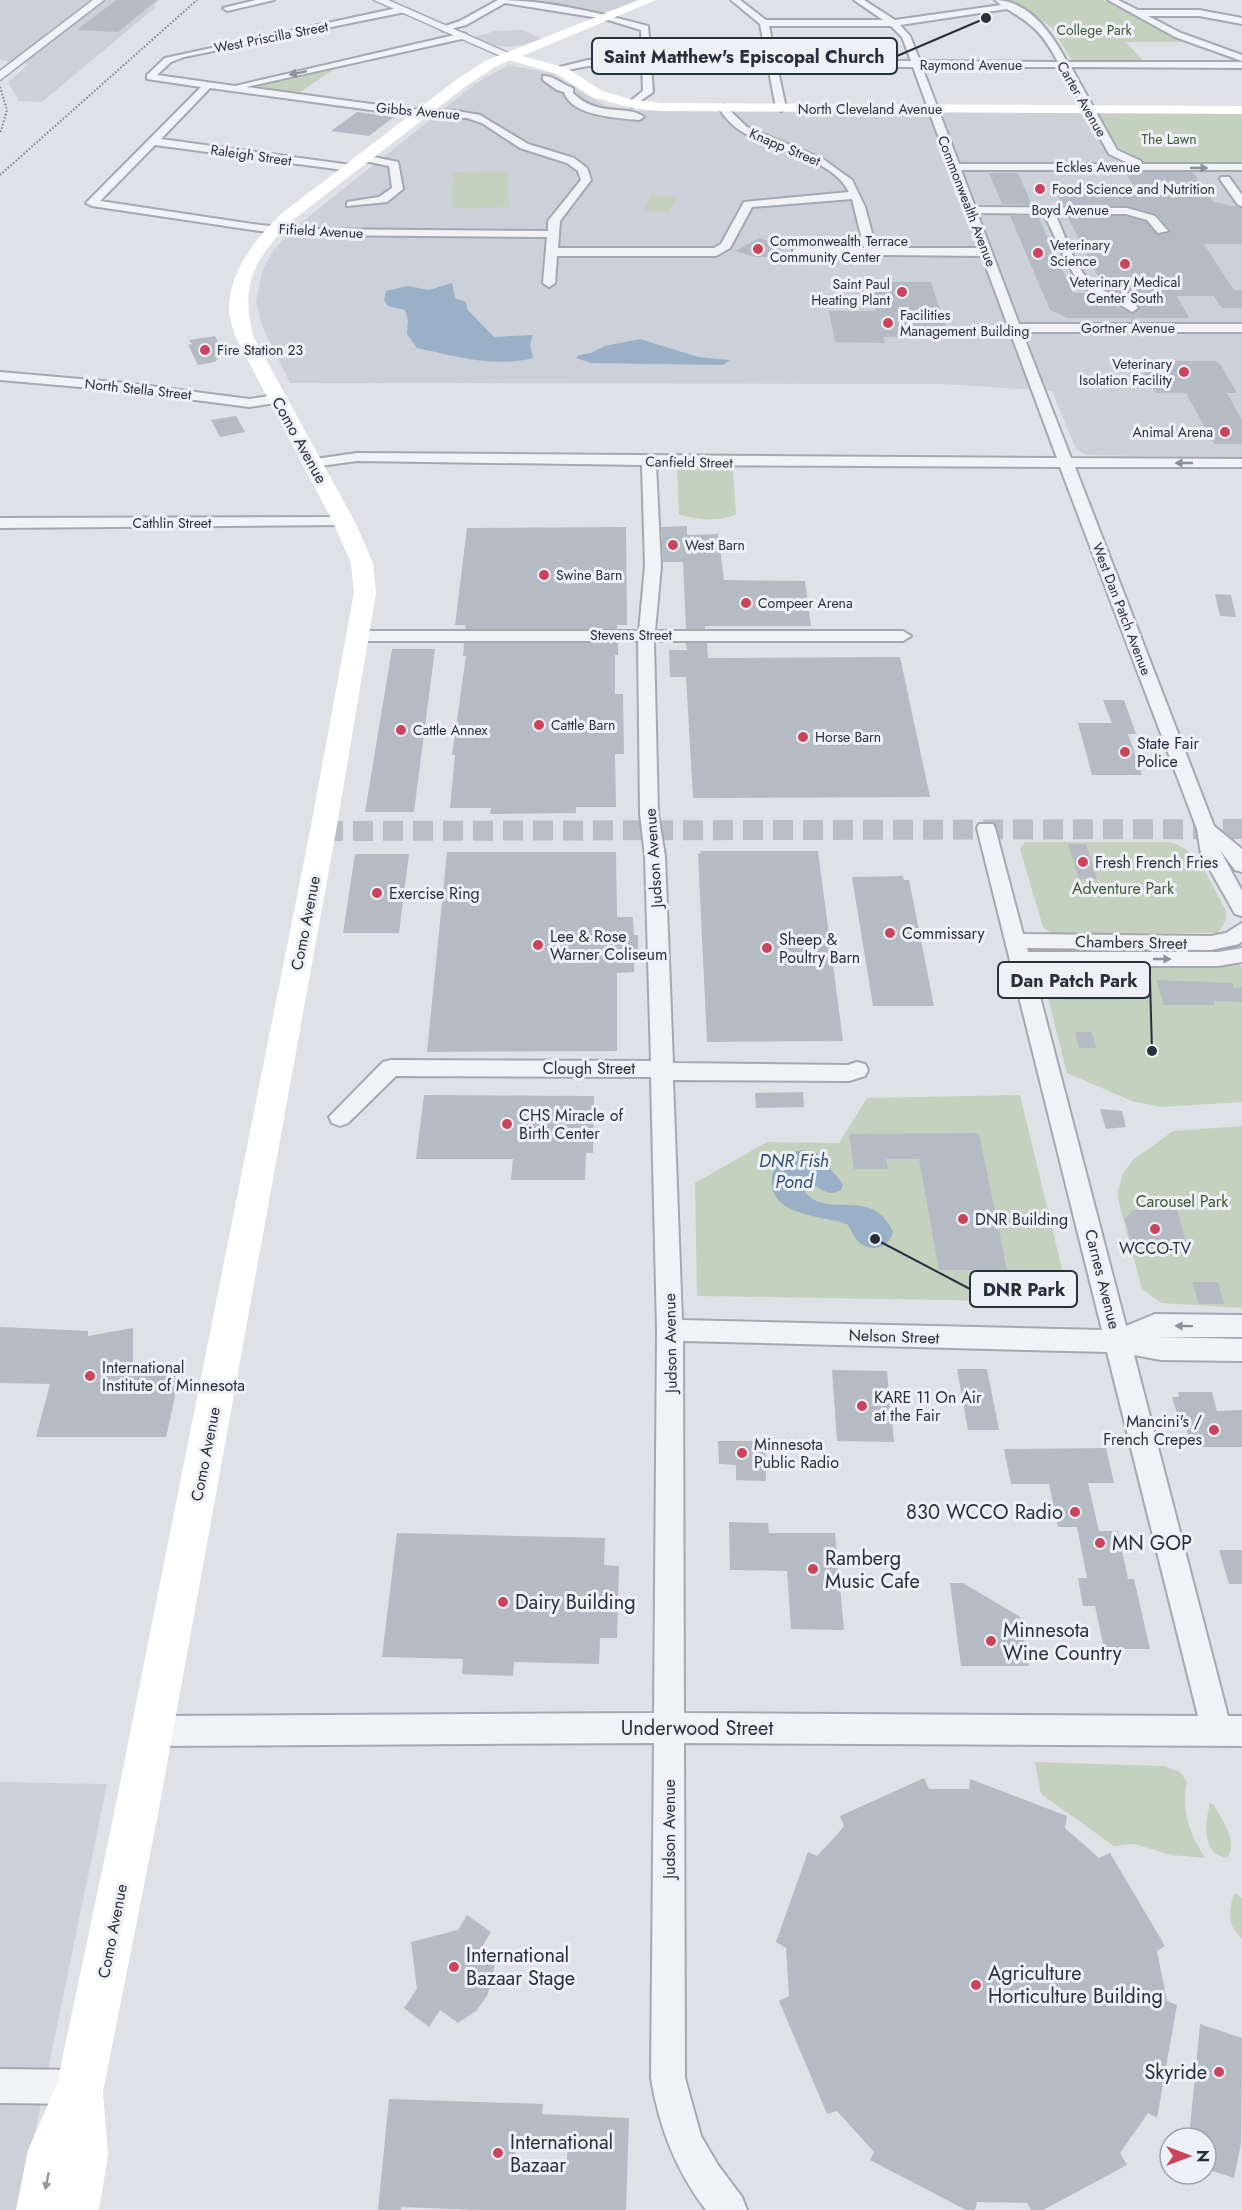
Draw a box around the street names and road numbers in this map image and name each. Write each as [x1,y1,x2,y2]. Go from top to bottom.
street label: West Priscilla Street [212,16,330,58]
street label: Raymond Avenue [920,55,1022,75]
street label: Carter Avenue [1052,57,1112,141]
street label: Gibbs Avenue [375,97,461,125]
street label: North Cleveland Avenue [798,99,942,119]
street label: Knapp Street [746,123,824,171]
street label: Commonwealth Avenue [933,133,1001,269]
street label: Raleigh Street [209,139,293,171]
street label: Eckles Avenue [1056,157,1140,177]
street label: Boyd Avenue [1031,200,1109,220]
street label: Fifield Avenue [278,219,364,243]
street label: Gortner Avenue [1081,318,1175,338]
street label: North Stella Street [84,373,193,405]
street label: Como Avenue [266,393,333,488]
street label: Canfield Street [645,451,733,473]
street label: Cathlin Street [133,513,212,533]
street label: West Dan Patch Avenue [1088,540,1156,678]
street label: Stevens Street [590,625,673,645]
street label: Judson Avenue [639,807,669,910]
street label: Como Avenue [285,874,326,972]
street label: Chambers Street [1075,930,1187,955]
street label: Clough Street [543,1057,635,1080]
street label: Carnes Avenue [1079,1227,1126,1331]
street label: Judson Avenue [658,1293,683,1395]
street label: Nelson Street [848,1323,940,1350]
street label: Como Avenue [185,1405,226,1503]
street label: Underwood Street [621,1714,773,1743]
street label: Judson Avenue [658,1779,681,1881]
street label: Como Avenue [92,1882,133,1980]

